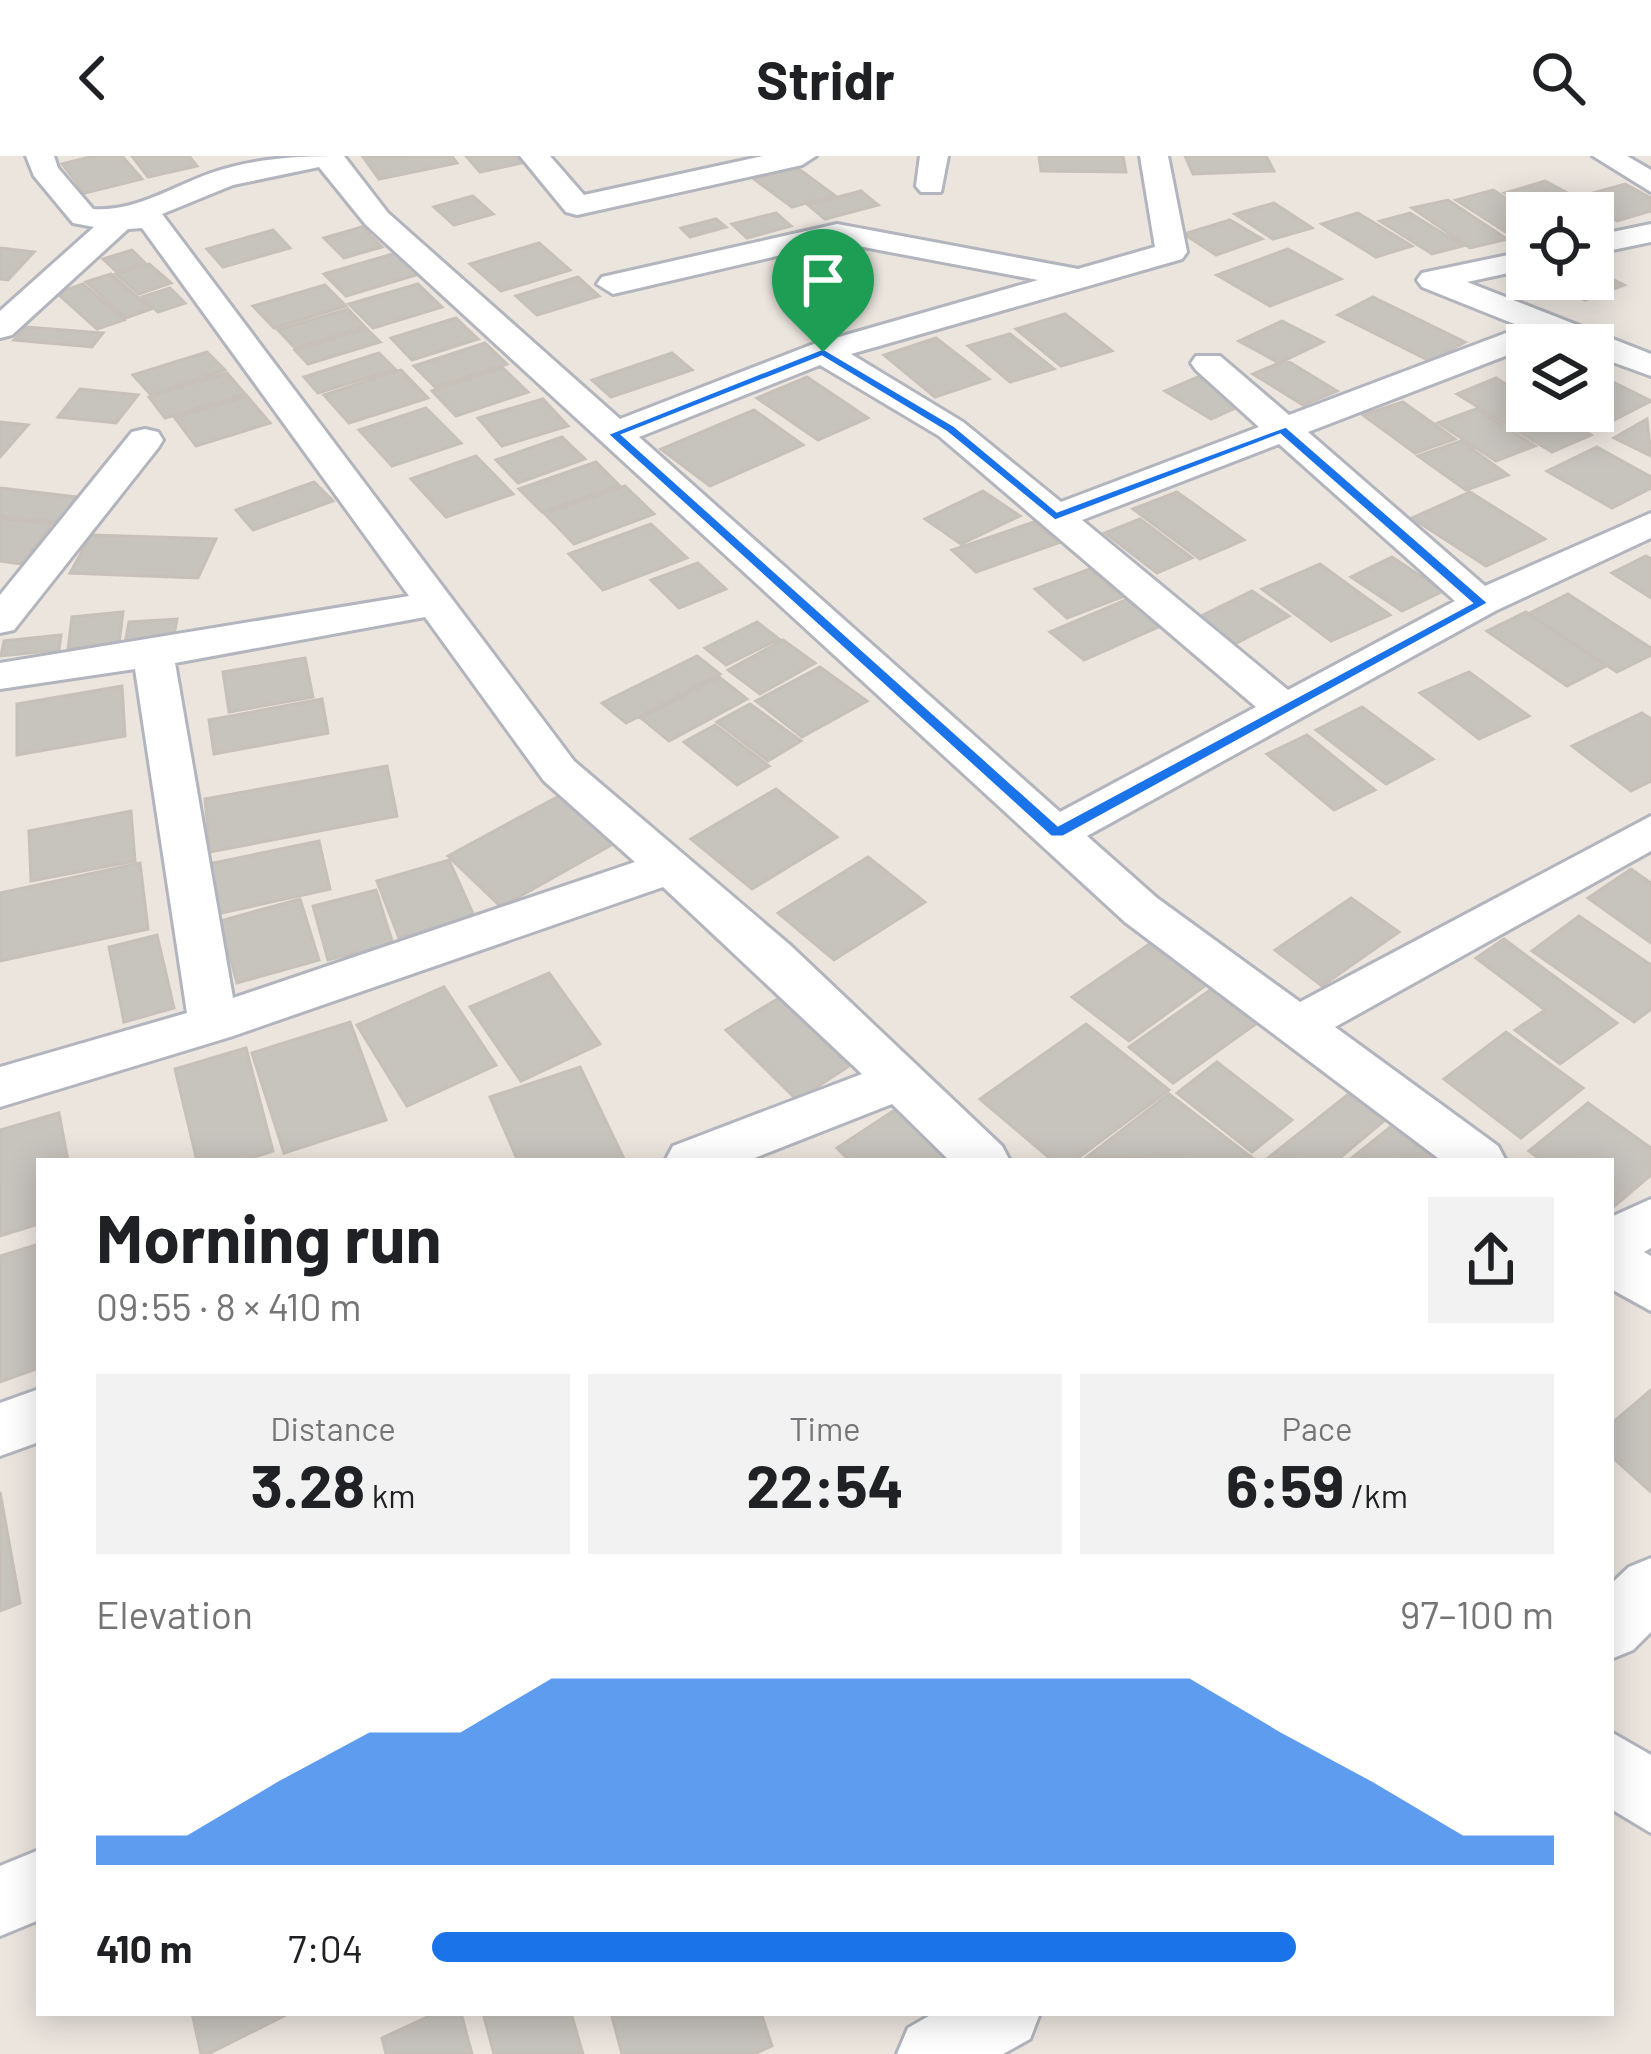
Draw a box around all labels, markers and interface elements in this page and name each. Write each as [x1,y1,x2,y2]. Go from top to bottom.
icon: back [60,45,126,111]
icon: search [1525,45,1591,111]
text: Stridr [756,46,895,111]
map controls [1506,192,1614,432]
button: locate [1506,192,1614,300]
pin [772,229,874,352]
icon: arrive [790,247,856,313]
button: layers [1506,324,1614,432]
text: Morning run [96,1197,442,1276]
button: share [1428,1197,1554,1323]
text: 09:55 · 8 × 410 m [96,1282,361,1329]
text: Distance [270,1408,396,1448]
text: Time [789,1408,861,1448]
text: Pace [1282,1408,1352,1448]
text: 3.28 [250,1448,365,1520]
text: 22:54 [746,1448,904,1520]
text: 6:59 [1226,1448,1344,1520]
text: km [365,1475,416,1515]
text: /km [1344,1475,1408,1515]
text: Elevation [96,1590,253,1637]
text: 97–100 m [1400,1590,1554,1637]
text: 410 m [96,1924,192,1971]
text: 7:04 [288,1924,363,1971]

